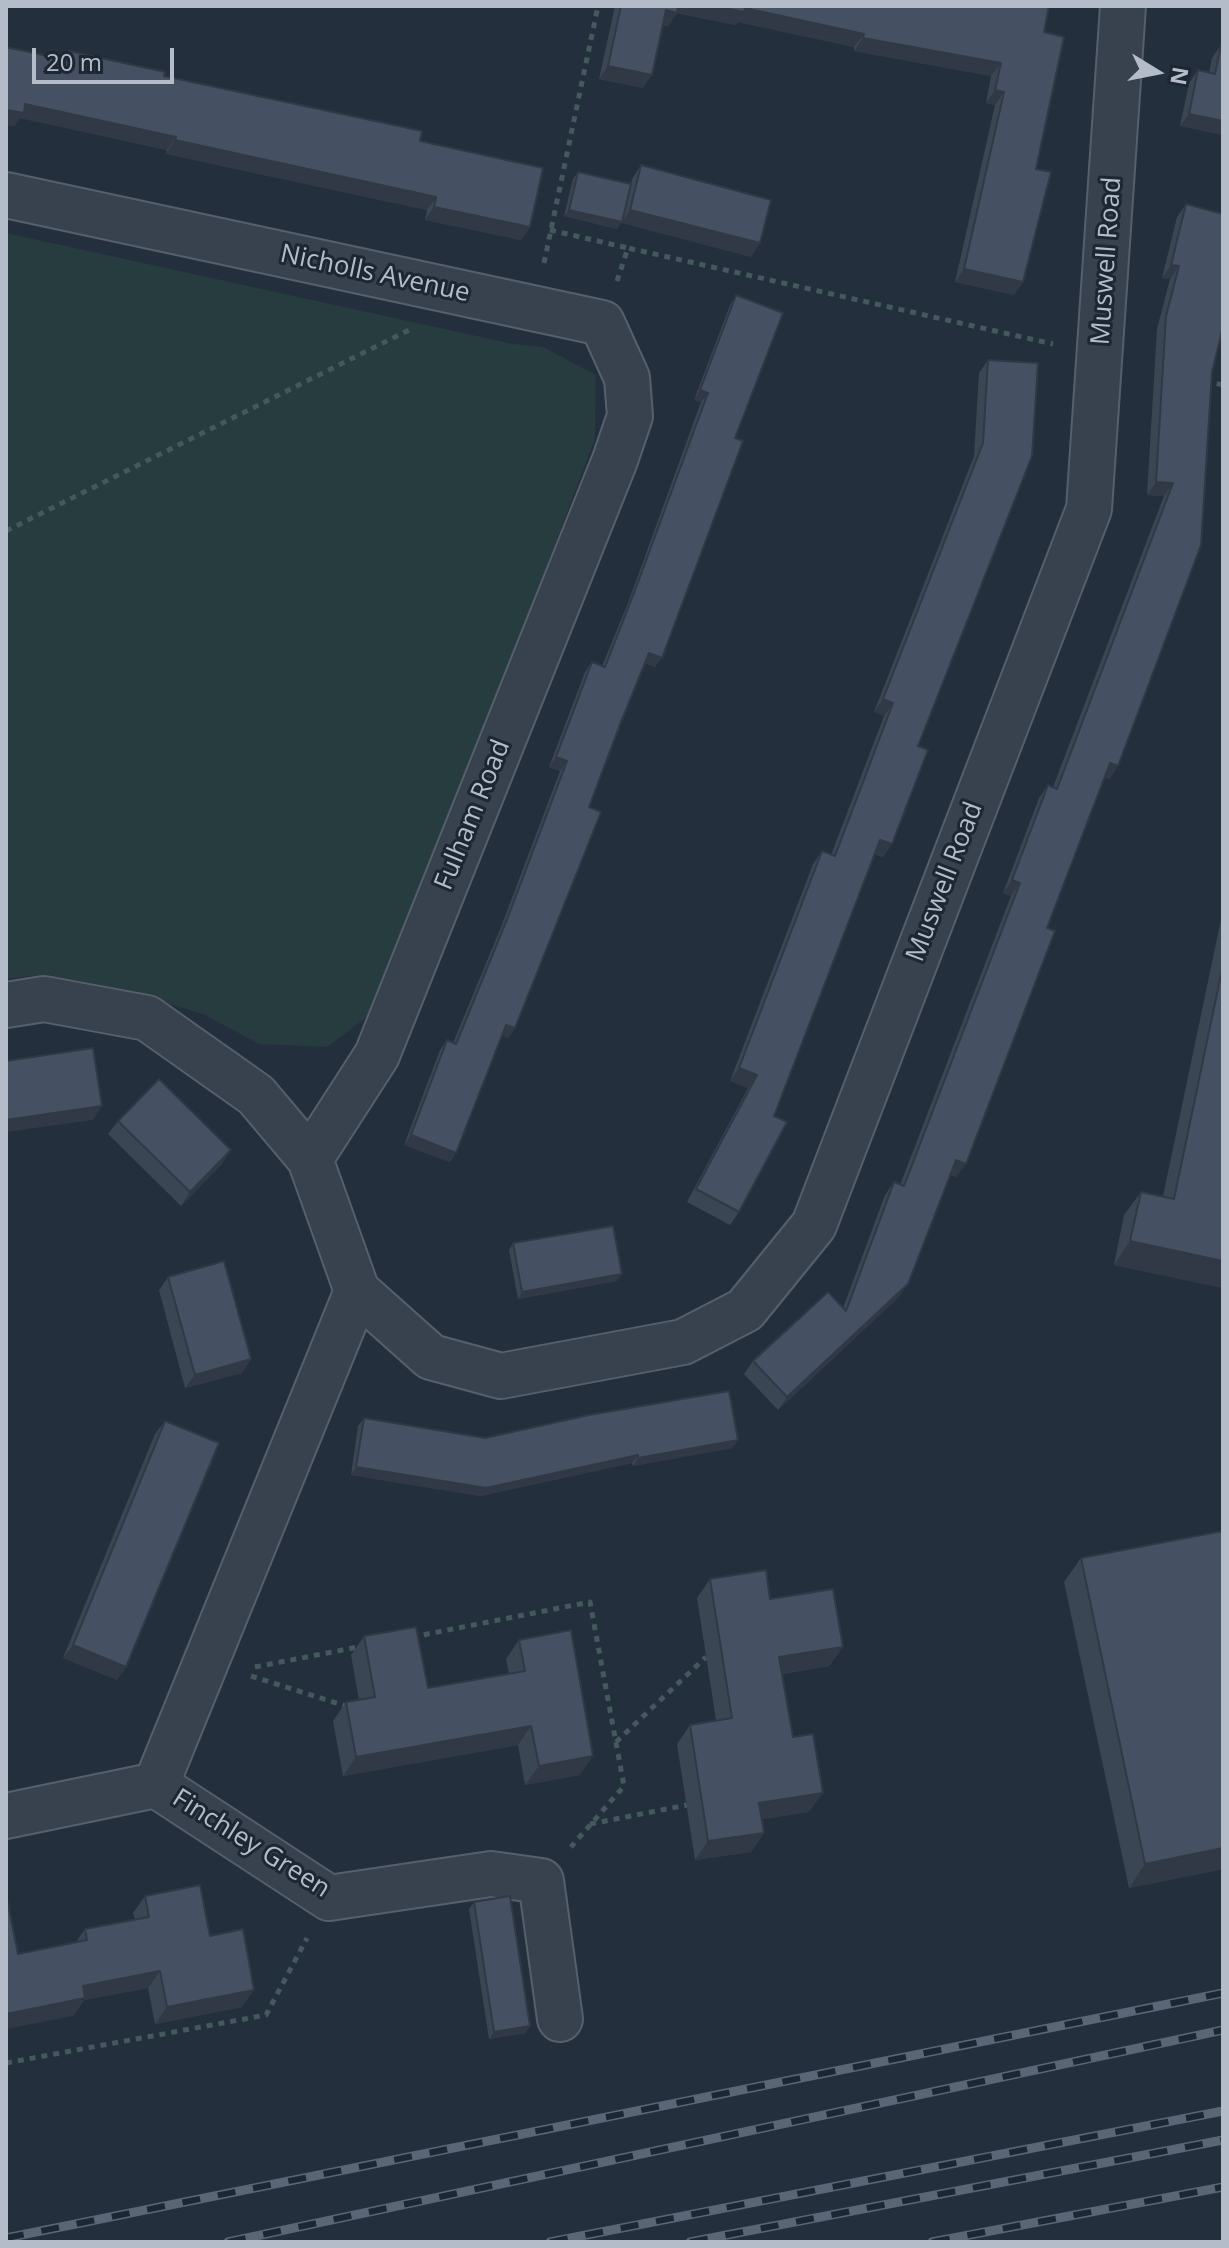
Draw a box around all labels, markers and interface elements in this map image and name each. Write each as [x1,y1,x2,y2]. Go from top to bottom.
scale bar [36,32,178,82]
north arrow [1117,32,1197,112]
text: 20 m [46,45,102,78]
text: N [1164,65,1197,88]
street label: Muswell Road [1086,176,1128,346]
street label: Nicholls Avenue [277,239,473,309]
street label: Fulham Road [429,735,517,895]
street label: Muswell Road [900,798,990,966]
street label: Finchley Green [166,1783,336,1905]

